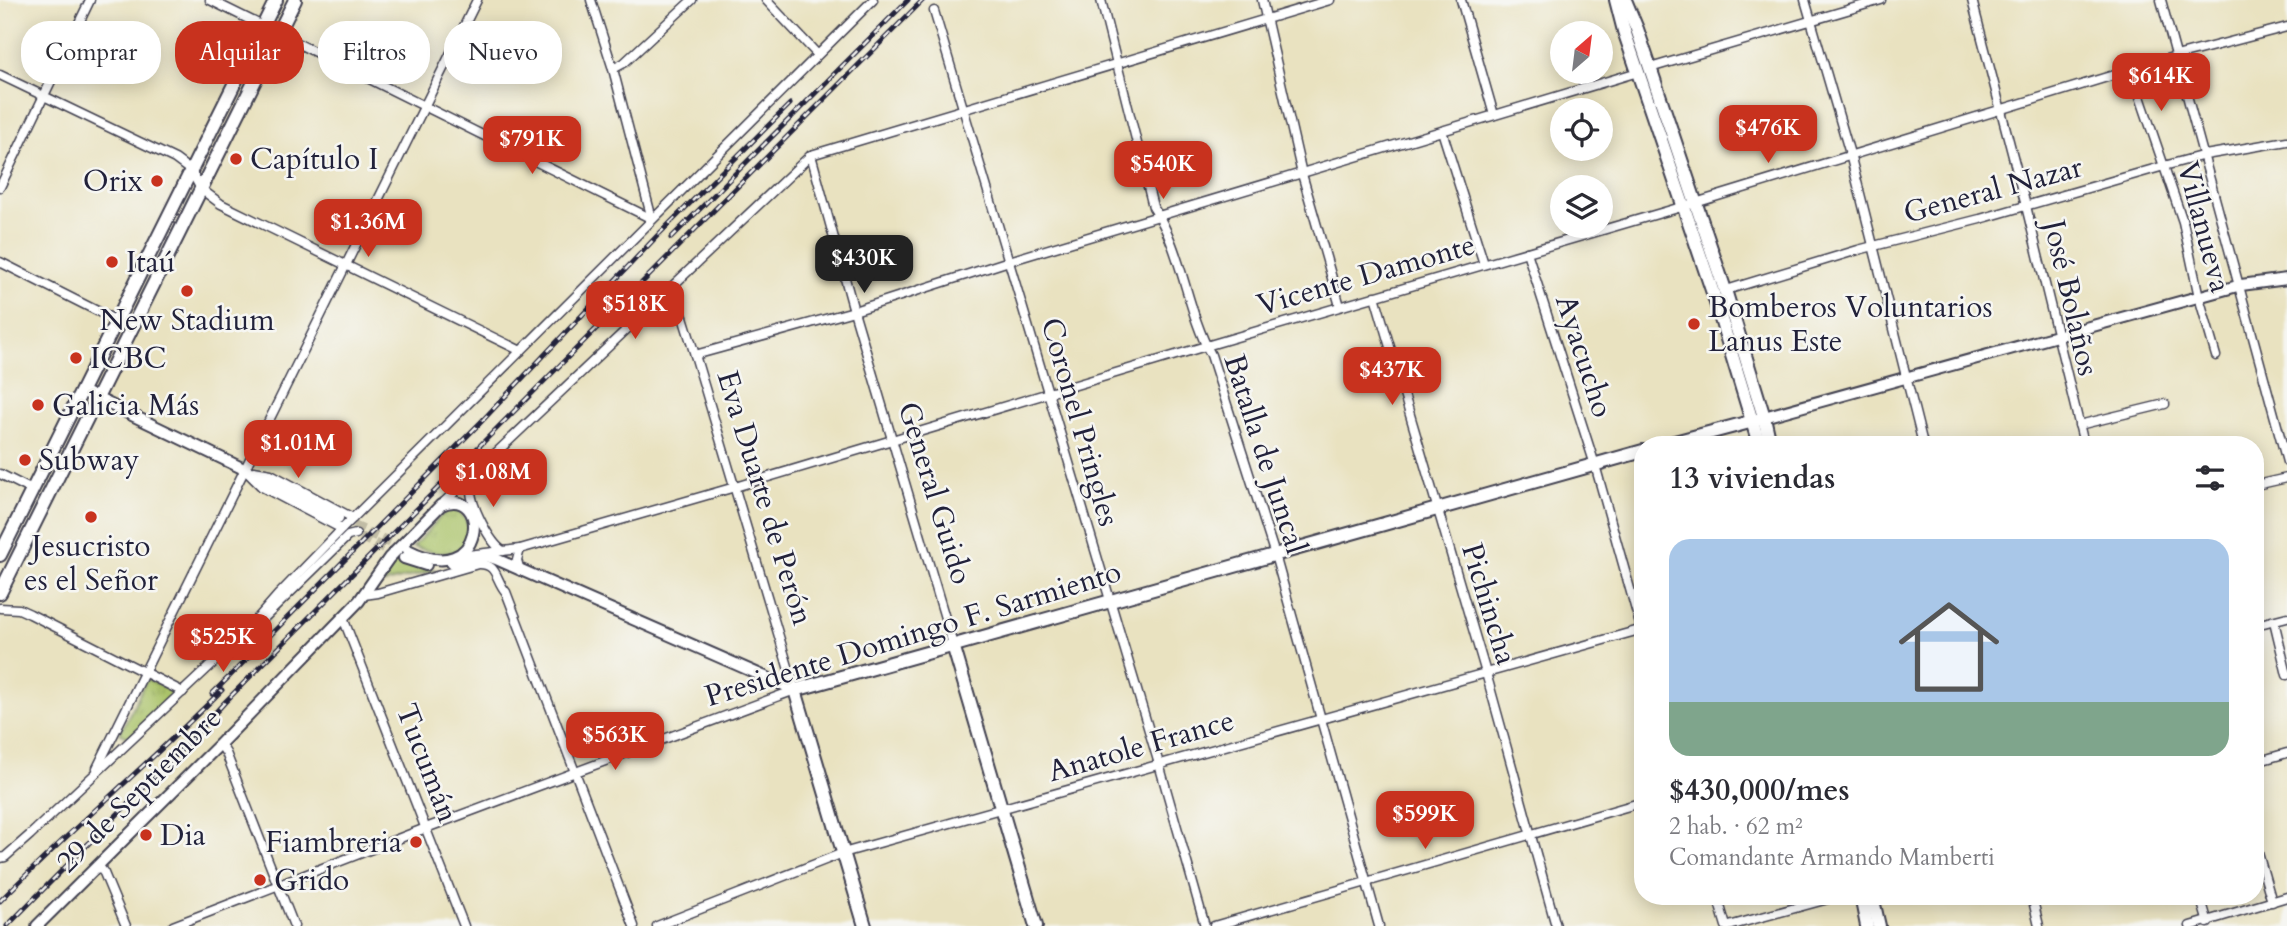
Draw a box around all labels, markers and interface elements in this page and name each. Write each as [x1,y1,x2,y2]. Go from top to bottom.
chip: Comprar [21,21,161,84]
chip: Alquilar [175,21,304,84]
chip: Filtros [318,21,430,84]
chip: Nuevo [444,21,562,84]
north arrow [1550,21,1614,84]
map controls [1550,21,1613,238]
pin: $614K [2112,54,2210,113]
text: $614K [2128,60,2194,91]
button: locate [1550,98,1613,161]
pin: $476K [1719,106,1817,165]
text: $476K [1735,112,1801,143]
pin: $791K [483,116,581,176]
text: $791K [499,123,565,154]
place label: Capítulo I [250,139,378,180]
pin: $540K [1114,142,1212,201]
street label: General Nazar [1899,146,2087,234]
text: $540K [1130,148,1196,179]
marker: Capítulo I [228,151,244,167]
street label: Villanueva [2167,157,2241,297]
place label: Orix [83,161,143,202]
marker: Orix [149,173,165,189]
button: layers [1550,175,1613,238]
pin: $1.36M [311,200,425,259]
text: $1.36M [330,206,406,237]
street label: José Bolaños [2032,212,2109,380]
street label: Vicente Damonte [1252,224,1480,326]
pin: $430K [815,236,913,295]
place label: Itaú [126,242,175,283]
text: $430K [831,242,897,273]
marker: Itaú [104,254,120,270]
pin: $518K [586,282,684,341]
marker: New Stadium [179,283,195,299]
place label: Bomberos Voluntarios Lanus Este [1708,287,1992,362]
text: $518K [602,288,668,319]
street label: Ayacucho [1545,289,1623,423]
place label: New Stadium [99,300,275,341]
street label: Coronel Pringles [1031,313,1129,531]
marker: Bomberos Voluntarios Lanus Este [1686,316,1702,332]
place label: ICBC [90,338,167,379]
pin: $437K [1343,348,1441,407]
street label: Batalla de Juncal [1213,349,1317,559]
marker: ICBC [68,350,84,366]
text: $437K [1359,354,1425,385]
street label: Eva Duarte de Perón [707,366,823,630]
place label: Galicia Más [52,385,199,426]
marker: Galicia Más [30,397,46,413]
street label: General Guido [888,397,982,589]
pin: $1.01M [241,420,355,480]
text: $1.01M [260,427,336,458]
place label: Subway [39,440,140,481]
pin: $1.08M [436,449,550,509]
marker: Subway [17,452,33,468]
text: $1.08M [455,456,531,487]
text: 13 viviendas [1669,458,1835,499]
icon: filters [2191,459,2229,497]
marker: Jesucristo es el Señor [83,509,99,525]
place label: Jesucristo es el Señor [24,526,158,601]
street label: Pichincha [1451,538,1527,670]
street label: Presidente Domingo F. Sarmiento [700,551,1126,717]
icon: home [1886,584,2012,710]
pin: $525K [174,614,272,674]
text: $525K [190,621,256,652]
street label: 29 de Septiembre [47,698,231,882]
street label: Tucumán [386,698,468,828]
street label: Anatole France [1043,700,1239,792]
pin: $563K [566,712,664,772]
text: $563K [582,719,648,750]
text: $430,000/mes [1669,770,1850,811]
pin: $599K [1376,792,1474,851]
text: $599K [1392,798,1458,829]
text: 2 hab. · 62 m² [1669,811,1803,842]
place label: Dia [160,815,206,856]
place label: Fiambreria [265,822,402,863]
marker: Dia [138,827,154,843]
marker: Fiambreria [408,834,424,850]
text: Comandante Armando Mamberti [1669,842,1995,873]
place label: Grido [274,860,349,901]
marker: Grido [252,872,268,888]

